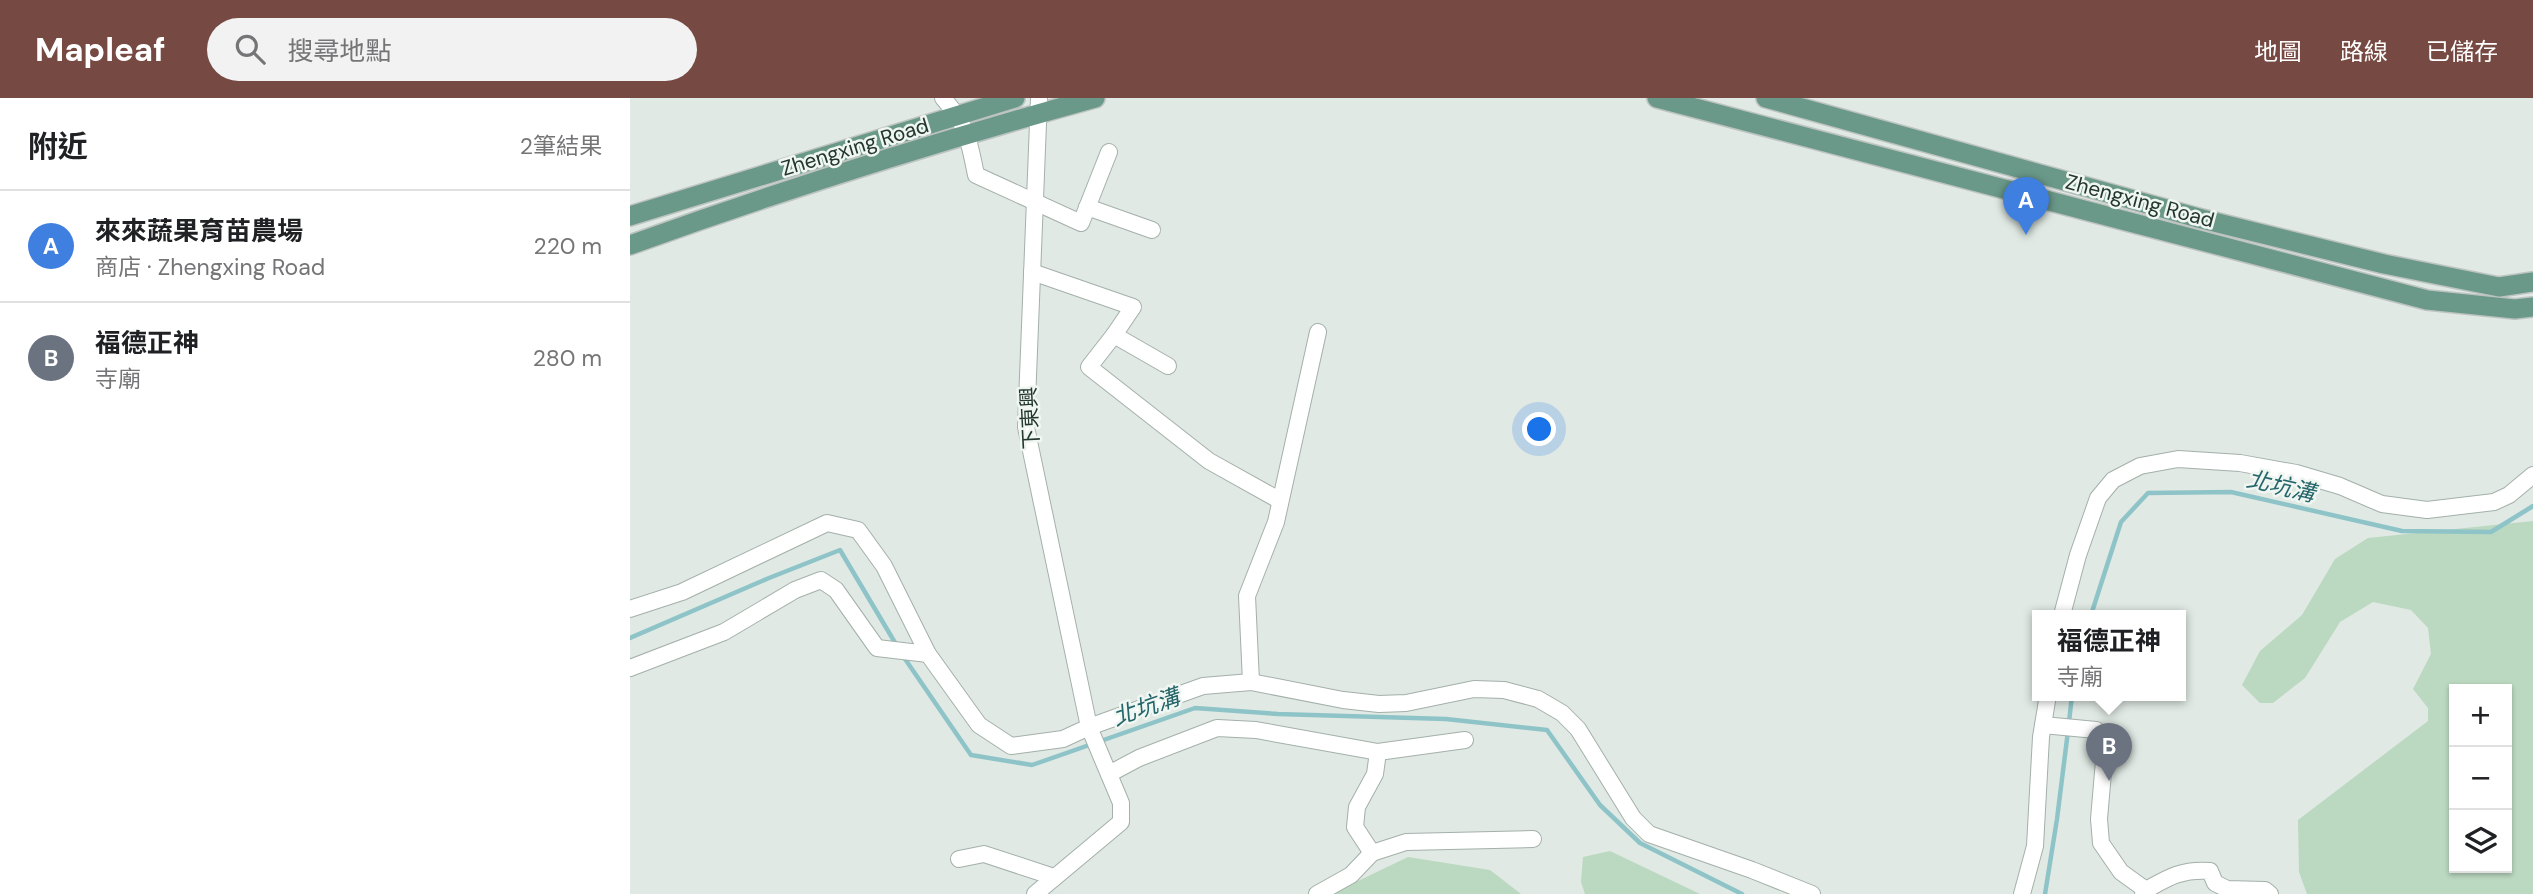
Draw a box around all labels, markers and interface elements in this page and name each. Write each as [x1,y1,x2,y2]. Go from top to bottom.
search box [207,18,697,81]
text: Mapleaf [35,28,165,71]
icon: search [231,30,269,68]
text: 搜尋地點 [287,34,391,68]
text: 地圖 [2254,36,2302,67]
text: 路線 [2340,36,2388,67]
text: 已儲存 [2426,36,2498,67]
street label: Zhengxing Road [778,111,932,183]
text: 附近 [28,127,88,166]
text: 2筆結果 [520,131,602,161]
street label: Zhengxing Road [2063,168,2217,234]
pin: A [2003,177,2049,235]
text: 來來蔬果育苗農場 [95,214,303,248]
text: A [43,231,59,261]
text: 220 m [533,231,602,261]
text: 商店 · Zhengxing Road [95,252,325,282]
text: 福德正神 [95,326,199,360]
text: B [44,343,58,373]
text: 280 m [533,343,602,373]
text: 寺廟 [95,364,141,394]
street label: 下東興 [1014,386,1046,450]
your location [1522,412,1556,446]
water label: 北坑溝 [2244,464,2321,509]
popup [2032,610,2186,701]
text: 福德正神 [2057,624,2161,658]
text: 寺廟 [2057,662,2103,692]
water label: 北坑溝 [1108,681,1186,732]
map controls [2449,684,2512,873]
button: + [2449,684,2512,747]
pin: B [2086,723,2132,781]
button: − [2449,747,2512,810]
button: layers [2449,810,2512,873]

